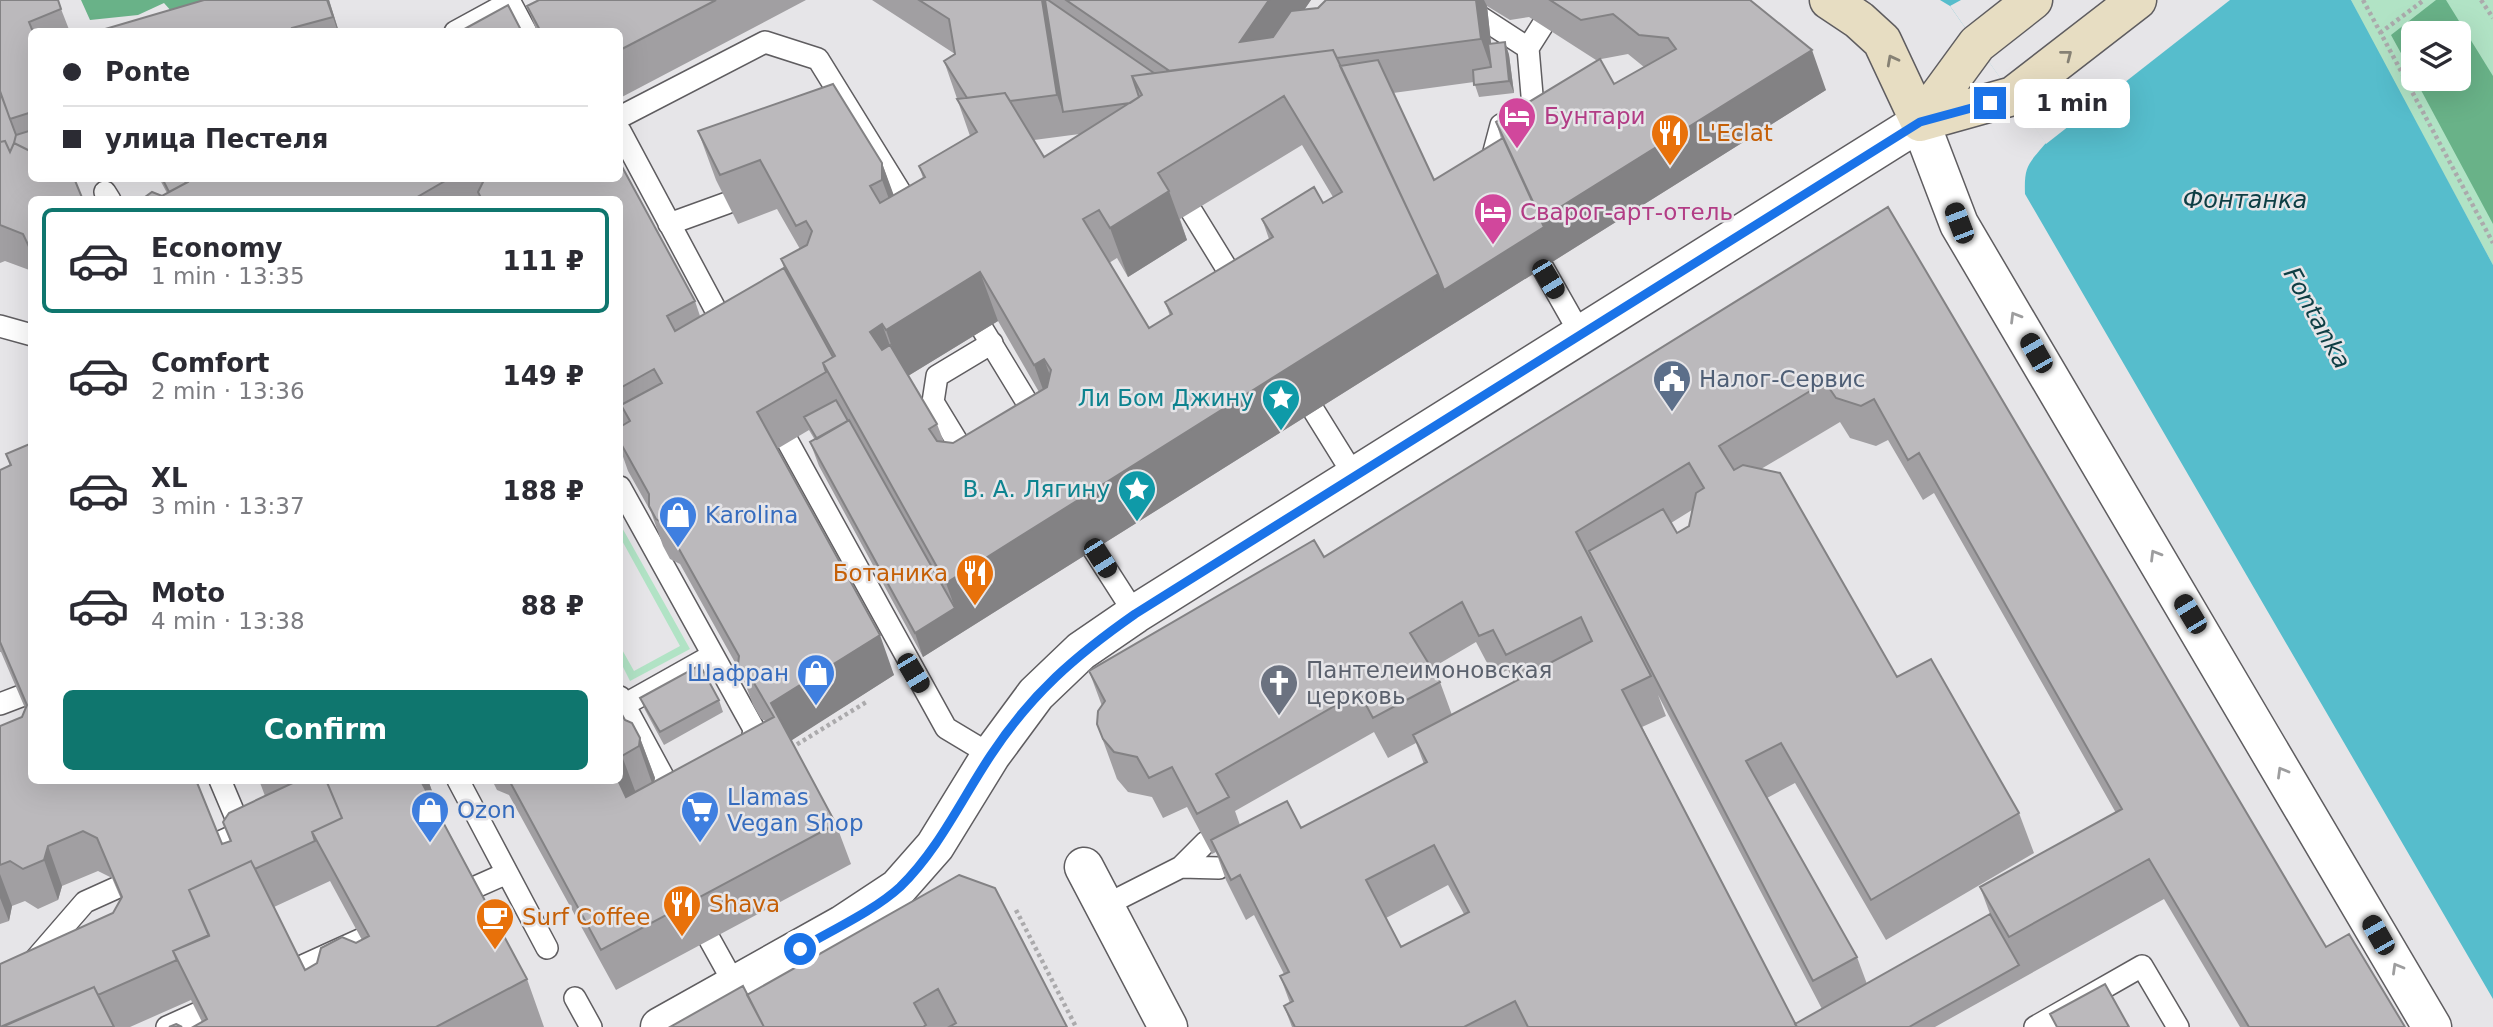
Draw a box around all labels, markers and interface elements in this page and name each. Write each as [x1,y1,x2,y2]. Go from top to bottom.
map controls [2401,21,2471,91]
button: layers [2401,21,2471,91]
one-way arrow [2059,50,2072,63]
one-way arrow [1887,55,1900,67]
text: Ponte [105,57,191,87]
callout: 1 min [2014,78,2130,128]
route end [1974,87,2006,119]
text: 1 min [2036,90,2108,116]
hotel icon: Бунтари [1496,95,1538,150]
place label: Бунтари [1544,103,1645,129]
restaurant icon: L'Eclat [1649,112,1691,167]
place label: L'Eclat [1697,120,1773,146]
text: улица Пестеля [105,124,328,154]
water label: Фонтанка [2183,186,2307,214]
hotel icon: Сварог-арт-отель [1472,191,1514,246]
place label: Сварог-арт-отель [1520,199,1733,225]
car [1942,200,1977,246]
icon: car [67,229,130,292]
text: Economy [151,233,282,263]
text: 111 ₽ [503,246,584,276]
car [1529,256,1568,302]
water label: Fontanka [2278,262,2356,374]
text: 1 min · 13:35 [151,263,305,289]
one-way arrow [2010,312,2023,325]
car [2017,330,2056,376]
icon: car [67,344,130,407]
text: Comfort [151,348,269,378]
public building icon: Налог-Сервис [1651,358,1693,413]
text: 149 ₽ [503,361,584,391]
place label: Налог-Сервис [1699,366,1866,392]
place icon: Ли Бом Джину [1260,377,1302,432]
text: 2 min · 13:36 [151,378,305,404]
place label: Ли Бом Джину [1078,385,1254,411]
icon: car [67,459,130,522]
text: XL [151,463,188,493]
place icon: В. А. Лягину [1116,468,1158,523]
text: 188 ₽ [503,476,584,506]
place label: В. А. Лягину [962,476,1110,502]
text: 3 min · 13:37 [151,493,305,519]
shop icon: Karolina [657,494,699,549]
place label: Karolina [705,502,798,528]
car [1080,535,1121,581]
one-way arrow [2150,550,2163,563]
restaurant icon: Ботаника [954,552,996,607]
place label: Ботаника [833,560,948,586]
icon: car [67,574,130,637]
text: Moto [151,578,225,608]
text: 88 ₽ [521,591,584,621]
car [2171,591,2210,637]
text: 4 min · 13:38 [151,608,305,634]
car [894,650,933,696]
shop icon: Шафран [795,652,837,707]
place label: Пантелеимоновская церковь [1306,657,1552,709]
place label: Шафран [687,660,789,686]
church icon: Пантелеимоновская церковь [1258,662,1300,717]
button: Confirm [63,690,588,770]
one-way arrow [2278,766,2291,779]
place label: Llamas Vegan Shop [727,784,864,836]
shop icon: Ozon [409,789,451,844]
supermarket icon: Llamas Vegan Shop [679,789,721,844]
place label: Ozon [457,797,516,823]
restaurant icon: Shava [661,883,703,938]
place label: Shava [709,891,780,917]
cafe icon: Surf Coffee [474,896,516,951]
place label: Surf Coffee [522,904,650,930]
car [2359,912,2398,958]
route start [784,933,816,965]
one-way arrow [2392,963,2405,976]

